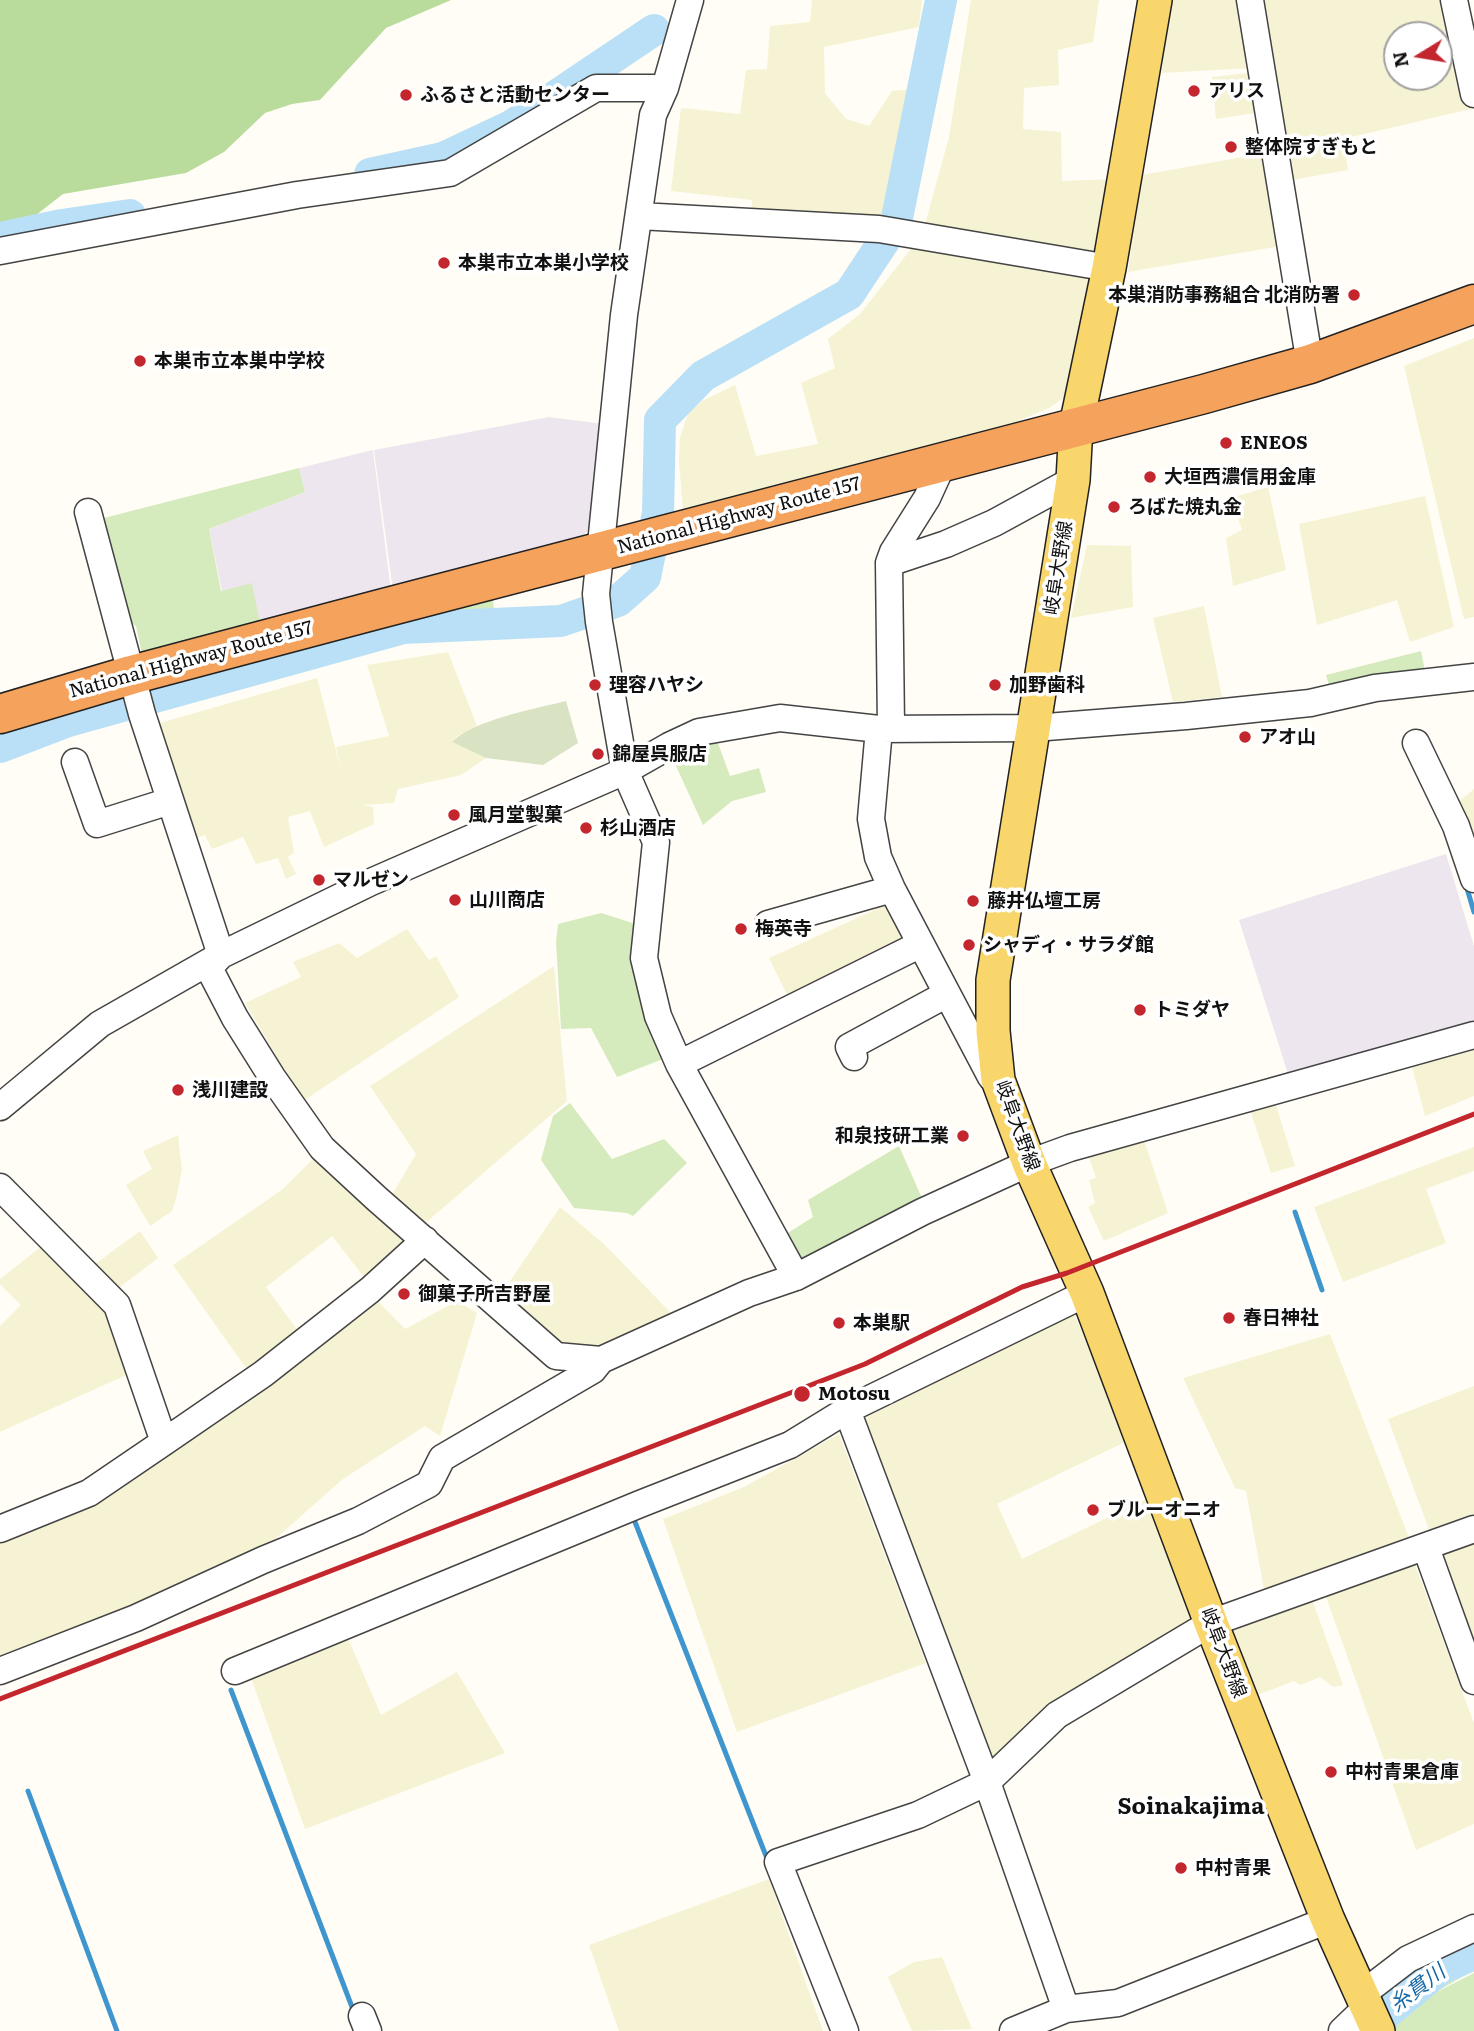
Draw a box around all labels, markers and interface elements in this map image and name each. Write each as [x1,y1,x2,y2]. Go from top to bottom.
north arrow [1383,21,1453,91]
text: N [1384,49,1415,70]
place label: アリス [1208,80,1265,102]
marker: アリス [1186,83,1202,99]
place label: ふるさと活動センター [420,84,610,106]
marker: ふるさと活動センター [398,87,414,103]
place label: 整体院すぎもと [1245,136,1378,158]
marker: 整体院すぎもと [1223,139,1239,155]
place label: 本巣市立本巣小学校 [458,252,629,274]
marker: 本巣市立本巣小学校 [436,255,452,271]
place label: 本巣消防事務組合 北消防署 [1108,284,1340,306]
marker: 本巣消防事務組合 北消防署 [1346,287,1362,303]
place label: 本巣市立本巣中学校 [154,350,325,372]
marker: 本巣市立本巣中学校 [132,353,148,369]
place label: ENEOS [1240,432,1308,454]
marker: ENEOS [1218,435,1234,451]
place label: 大垣西濃信用金庫 [1164,466,1316,488]
marker: 大垣西濃信用金庫 [1142,469,1158,485]
street label: National Highway Route 157 [615,472,863,560]
place label: ろばた焼丸金 [1128,496,1242,518]
marker: ろばた焼丸金 [1106,499,1122,515]
street label: 岐阜大野線 [1040,519,1078,617]
street label: National Highway Route 157 [67,616,315,704]
place label: 理容ハヤシ [609,674,704,696]
place label: 加野歯科 [1009,674,1085,696]
marker: 理容ハヤシ [587,677,603,693]
marker: 加野歯科 [987,677,1003,693]
place label: アオ山 [1259,726,1316,748]
marker: アオ山 [1237,729,1253,745]
place label: 錦屋呉服店 [612,743,707,765]
marker: 錦屋呉服店 [590,746,606,762]
place label: 風月堂製菓 [468,804,563,826]
marker: 風月堂製菓 [446,807,462,823]
place label: 杉山酒店 [600,817,676,839]
marker: 杉山酒店 [578,820,594,836]
place label: マルゼン [333,869,409,891]
marker: マルゼン [311,872,327,888]
place label: 山川商店 [469,889,545,911]
place label: 藤井仏壇工房 [987,890,1101,912]
marker: 山川商店 [447,892,463,908]
marker: 藤井仏壇工房 [965,893,981,909]
place label: 梅英寺 [755,918,812,940]
marker: 梅英寺 [733,921,749,937]
place label: シャディ・サラダ館 [983,934,1154,956]
marker: シャディ・サラダ館 [961,937,977,953]
place label: トミダヤ [1154,999,1230,1021]
marker: トミダヤ [1132,1002,1148,1018]
street label: 岐阜大野線 [990,1077,1044,1175]
place label: 浅川建設 [192,1079,268,1101]
marker: 浅川建設 [170,1082,186,1098]
place label: 和泉技研工業 [835,1125,949,1147]
marker: 和泉技研工業 [955,1128,971,1144]
place label: 御菓子所吉野屋 [418,1283,551,1305]
marker: 御菓子所吉野屋 [396,1286,412,1302]
place label: 春日神社 [1243,1307,1319,1329]
marker: 春日神社 [1221,1310,1237,1326]
place label: 本巣駅 [853,1312,910,1334]
marker: 本巣駅 [831,1315,847,1331]
place label: Motosu [818,1383,890,1405]
marker: Motosu [792,1384,812,1404]
place label: ブルーオニオ [1107,1499,1221,1521]
marker: ブルーオニオ [1085,1502,1101,1518]
street label: 岐阜大野線 [1195,1605,1251,1701]
place label: 中村青果倉庫 [1345,1761,1459,1783]
marker: 中村青果倉庫 [1323,1764,1339,1780]
district label: Soinakajima [1117,1793,1265,1821]
place label: 中村青果 [1195,1857,1271,1879]
marker: 中村青果 [1173,1860,1189,1876]
water label: 糸貫川 [1385,1960,1451,2018]

